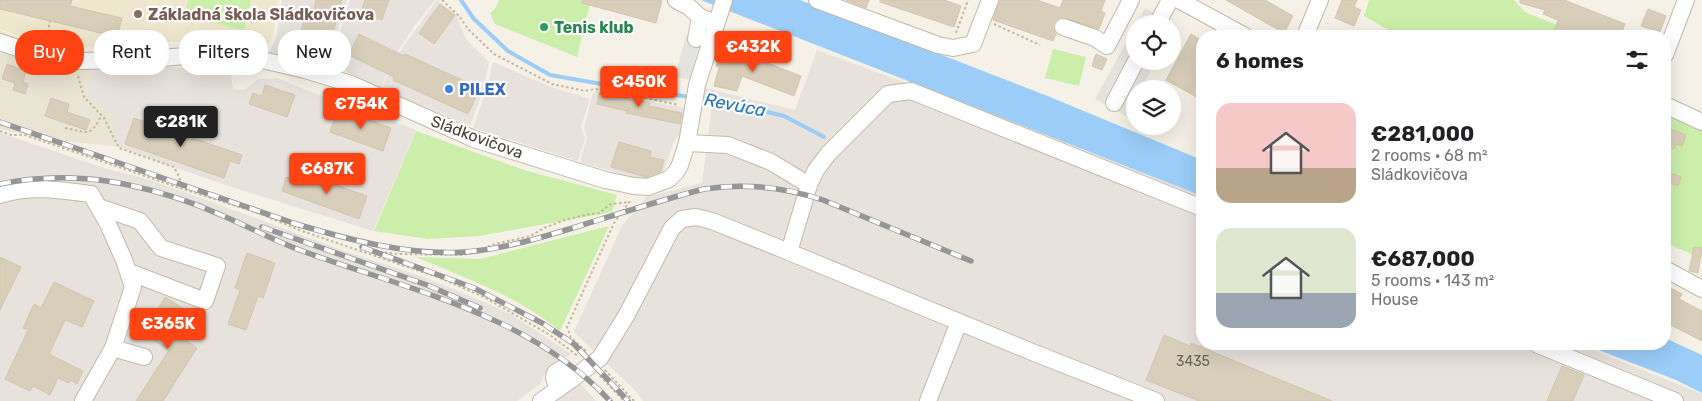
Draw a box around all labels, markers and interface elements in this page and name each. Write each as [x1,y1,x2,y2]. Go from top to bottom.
place label: Základná škola Sládkovičova [148,5,374,24]
marker: Základná škola Sládkovičova [132,8,144,20]
map controls [1126,15,1181,135]
button: locate [1126,15,1181,70]
place label: Tenis klub [554,18,634,37]
marker: Tenis klub [538,21,550,33]
chip: Buy [15,30,84,75]
chip: Rent [94,30,169,75]
chip: Filters [179,30,268,75]
chip: New [278,30,351,75]
pin: €432K [718,30,788,73]
text: €432K [725,37,781,56]
icon: filters [1623,46,1651,74]
text: 6 homes [1216,48,1304,73]
pin: €450K [604,66,674,108]
text: €450K [611,72,667,91]
place label: PILEX [459,80,506,99]
button: layers [1126,80,1181,135]
marker: PILEX [443,83,455,95]
pin: €754K [326,88,396,130]
water label: Revúca [702,88,768,122]
text: €754K [334,94,388,113]
pin: €281K [146,106,216,148]
text: €281K [155,112,207,131]
street label: Sládkovičova [428,112,526,162]
text: €281,000 [1371,121,1474,146]
icon: home [1256,123,1316,183]
text: 2 rooms · 68 m² [1371,146,1488,165]
pin: €687K [292,152,362,195]
text: €687K [300,159,354,178]
text: Sládkovičova [1371,165,1468,184]
text: €687,000 [1371,246,1475,271]
icon: home [1256,248,1316,308]
text: 5 rooms · 143 m² [1371,271,1494,290]
text: House [1371,290,1418,309]
pin: €365K [133,308,203,350]
text: €365K [141,314,195,333]
house number: 3435 [1176,353,1210,370]

